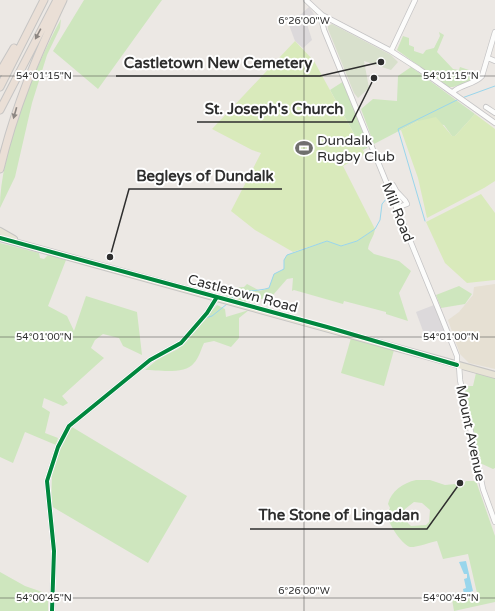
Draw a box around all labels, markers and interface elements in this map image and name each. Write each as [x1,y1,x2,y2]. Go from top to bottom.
text: 6°26'00"W [278,15,330,27]
one-way arrow [35,29,42,40]
callout: Castletown New Cemetery [116,49,320,76]
text: Castletown New Cemetery [124,54,312,73]
text: 54°01'15"N [16,70,72,82]
text: 54°01'15"N [423,70,479,82]
callout: St. Joseph's Church [197,95,352,122]
text: St. Joseph's Church [205,100,343,119]
one-way arrow [12,108,18,120]
place label: Dundalk Rugby Club [317,132,395,165]
sports icon: Dundalk Rugby Club [294,138,314,158]
callout: Begleys of Dundalk [129,162,282,189]
text: Begleys of Dundalk [136,167,274,186]
street label: Mill Road [378,180,417,244]
street label: Castletown Road [186,271,300,316]
text: 54°01'00"N [16,331,72,343]
text: 54°01'00"N [423,331,479,343]
street label: Mount Avenue [452,383,489,483]
callout: The Stone of Lingadan [250,502,427,529]
text: The Stone of Lingadan [258,506,419,525]
text: 6°26'00"W [278,585,330,597]
text: 54°00'45"N [16,592,72,604]
text: 54°00'45"N [423,592,479,604]

